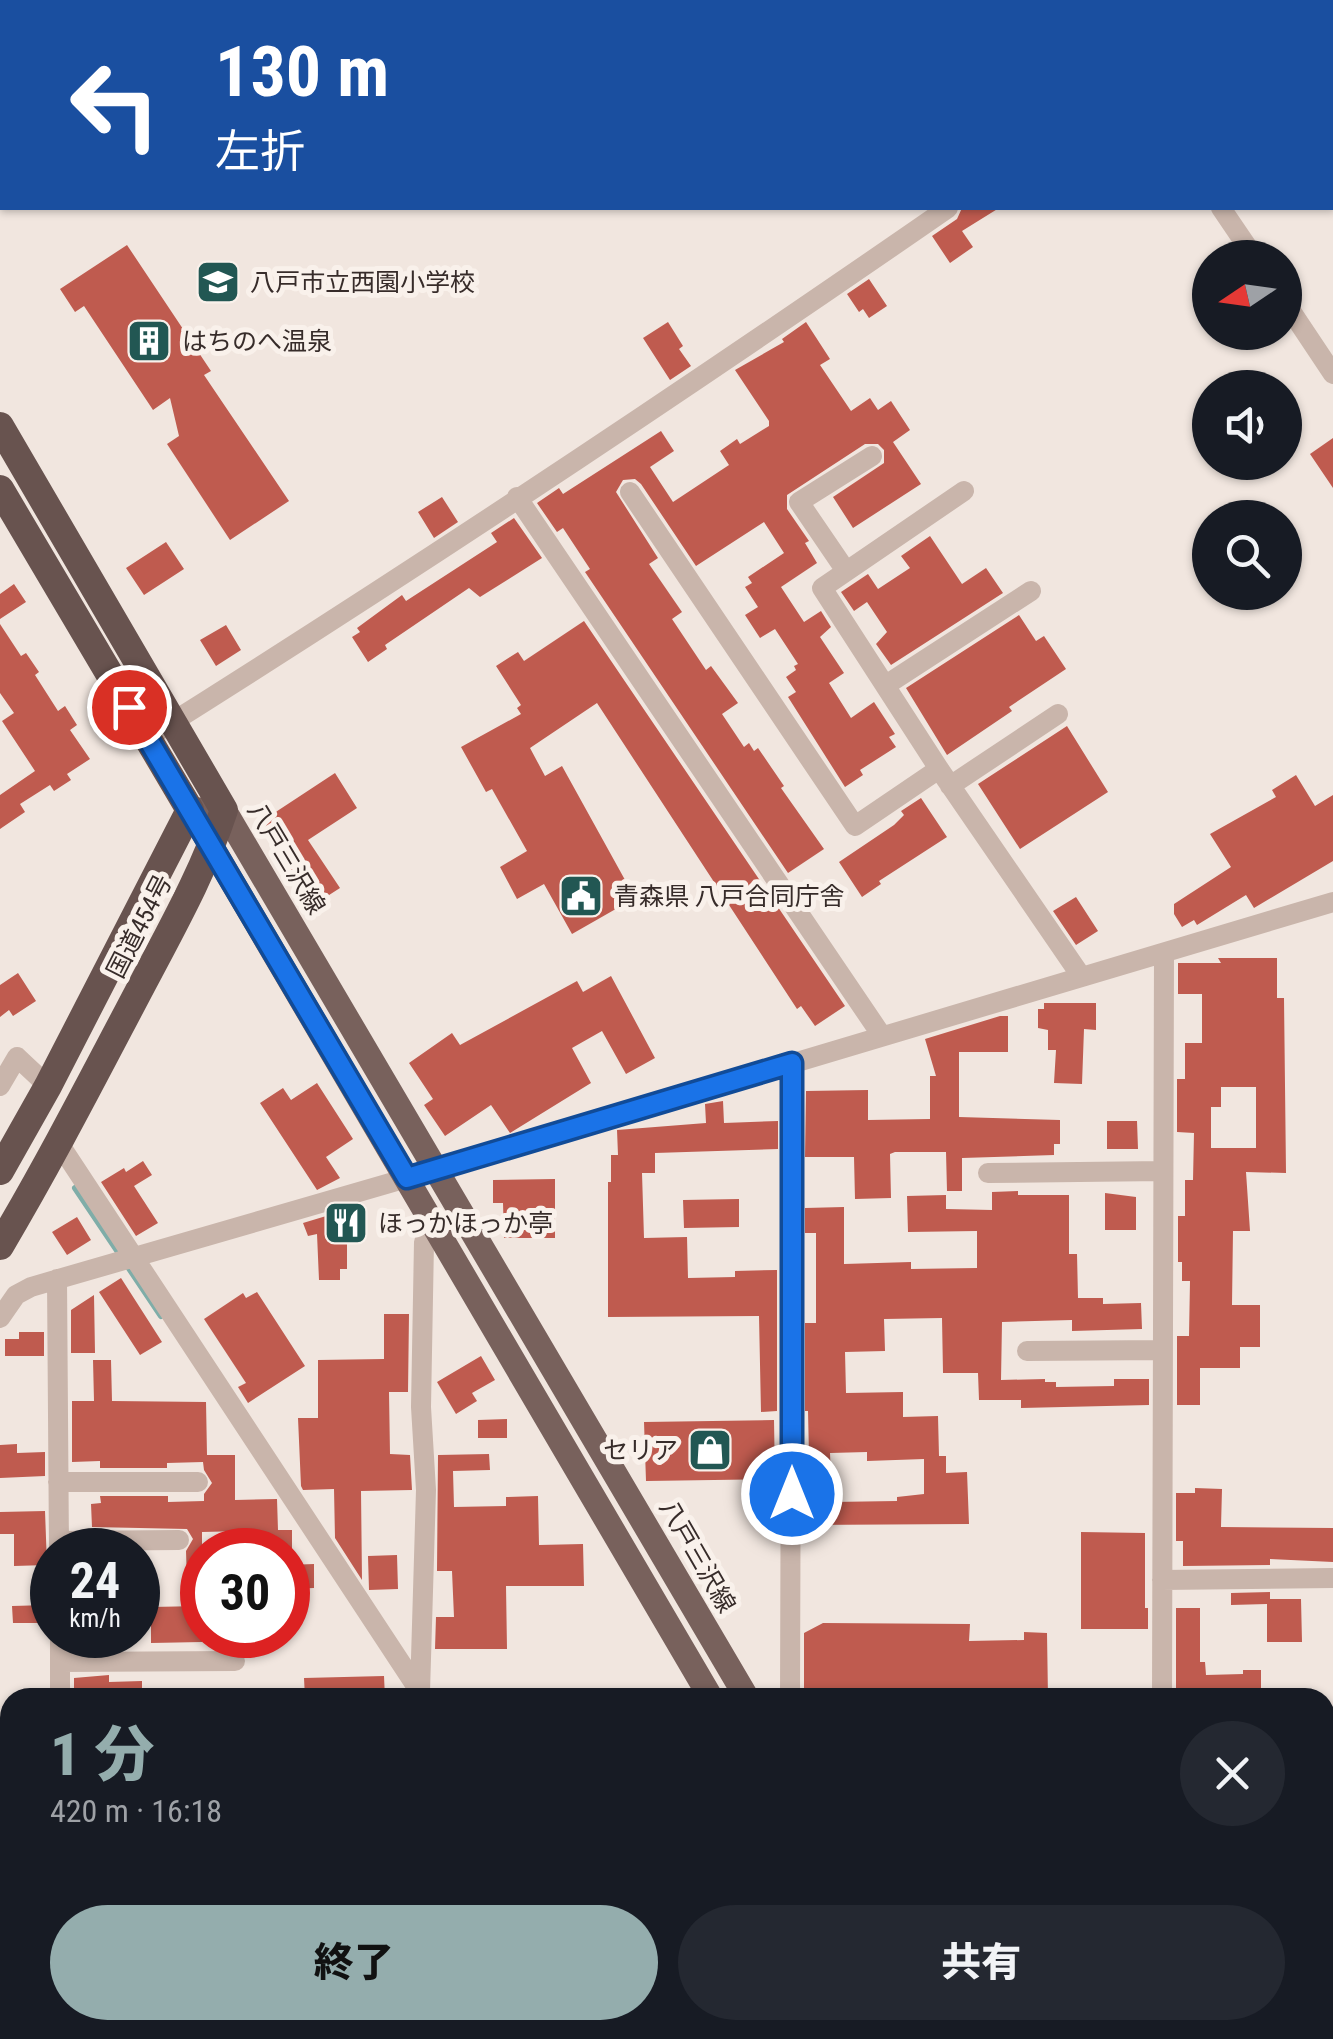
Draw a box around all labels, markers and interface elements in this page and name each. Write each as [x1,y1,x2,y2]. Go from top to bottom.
text: 130 m [215,31,389,113]
icon: left [50,40,180,170]
text: 左折 [215,125,305,178]
north arrow [1192,240,1302,350]
map controls [1192,240,1302,610]
school or university icon: 八戸市立西園小学校 [195,259,241,305]
place label: 八戸市立西園小学校 [250,268,475,297]
building icon: はちのへ温泉 [126,318,172,364]
place label: はちのへ温泉 [182,327,332,356]
button: sound [1192,370,1302,480]
button: search [1192,500,1302,610]
pin [87,665,172,750]
icon: arrive [102,680,157,735]
street label: 八戸三沢線 [242,797,331,919]
street label: 国道454号 [101,870,178,983]
public building icon: 青森県 八戸合同庁舎 [558,873,604,919]
place label: 青森県 八戸合同庁舎 [614,882,845,911]
restaurant icon: ほっかほっか亭 [323,1200,369,1246]
place label: ほっかほっか亭 [378,1209,553,1238]
shop icon: セリア [687,1427,733,1473]
place label: セリア [603,1436,678,1465]
position arrow [740,1442,844,1546]
street label: 八戸三沢線 [654,1495,741,1618]
speed limit sign: 30 [180,1528,310,1658]
text: 24 [70,1552,120,1610]
text: km/h [69,1604,121,1633]
text: 1 分 [50,1719,154,1790]
button: close [1180,1721,1285,1826]
text: 420 m · 16:18 [50,1792,222,1830]
button: 終了 [50,1905,658,2020]
button: 共有 [678,1905,1285,2020]

